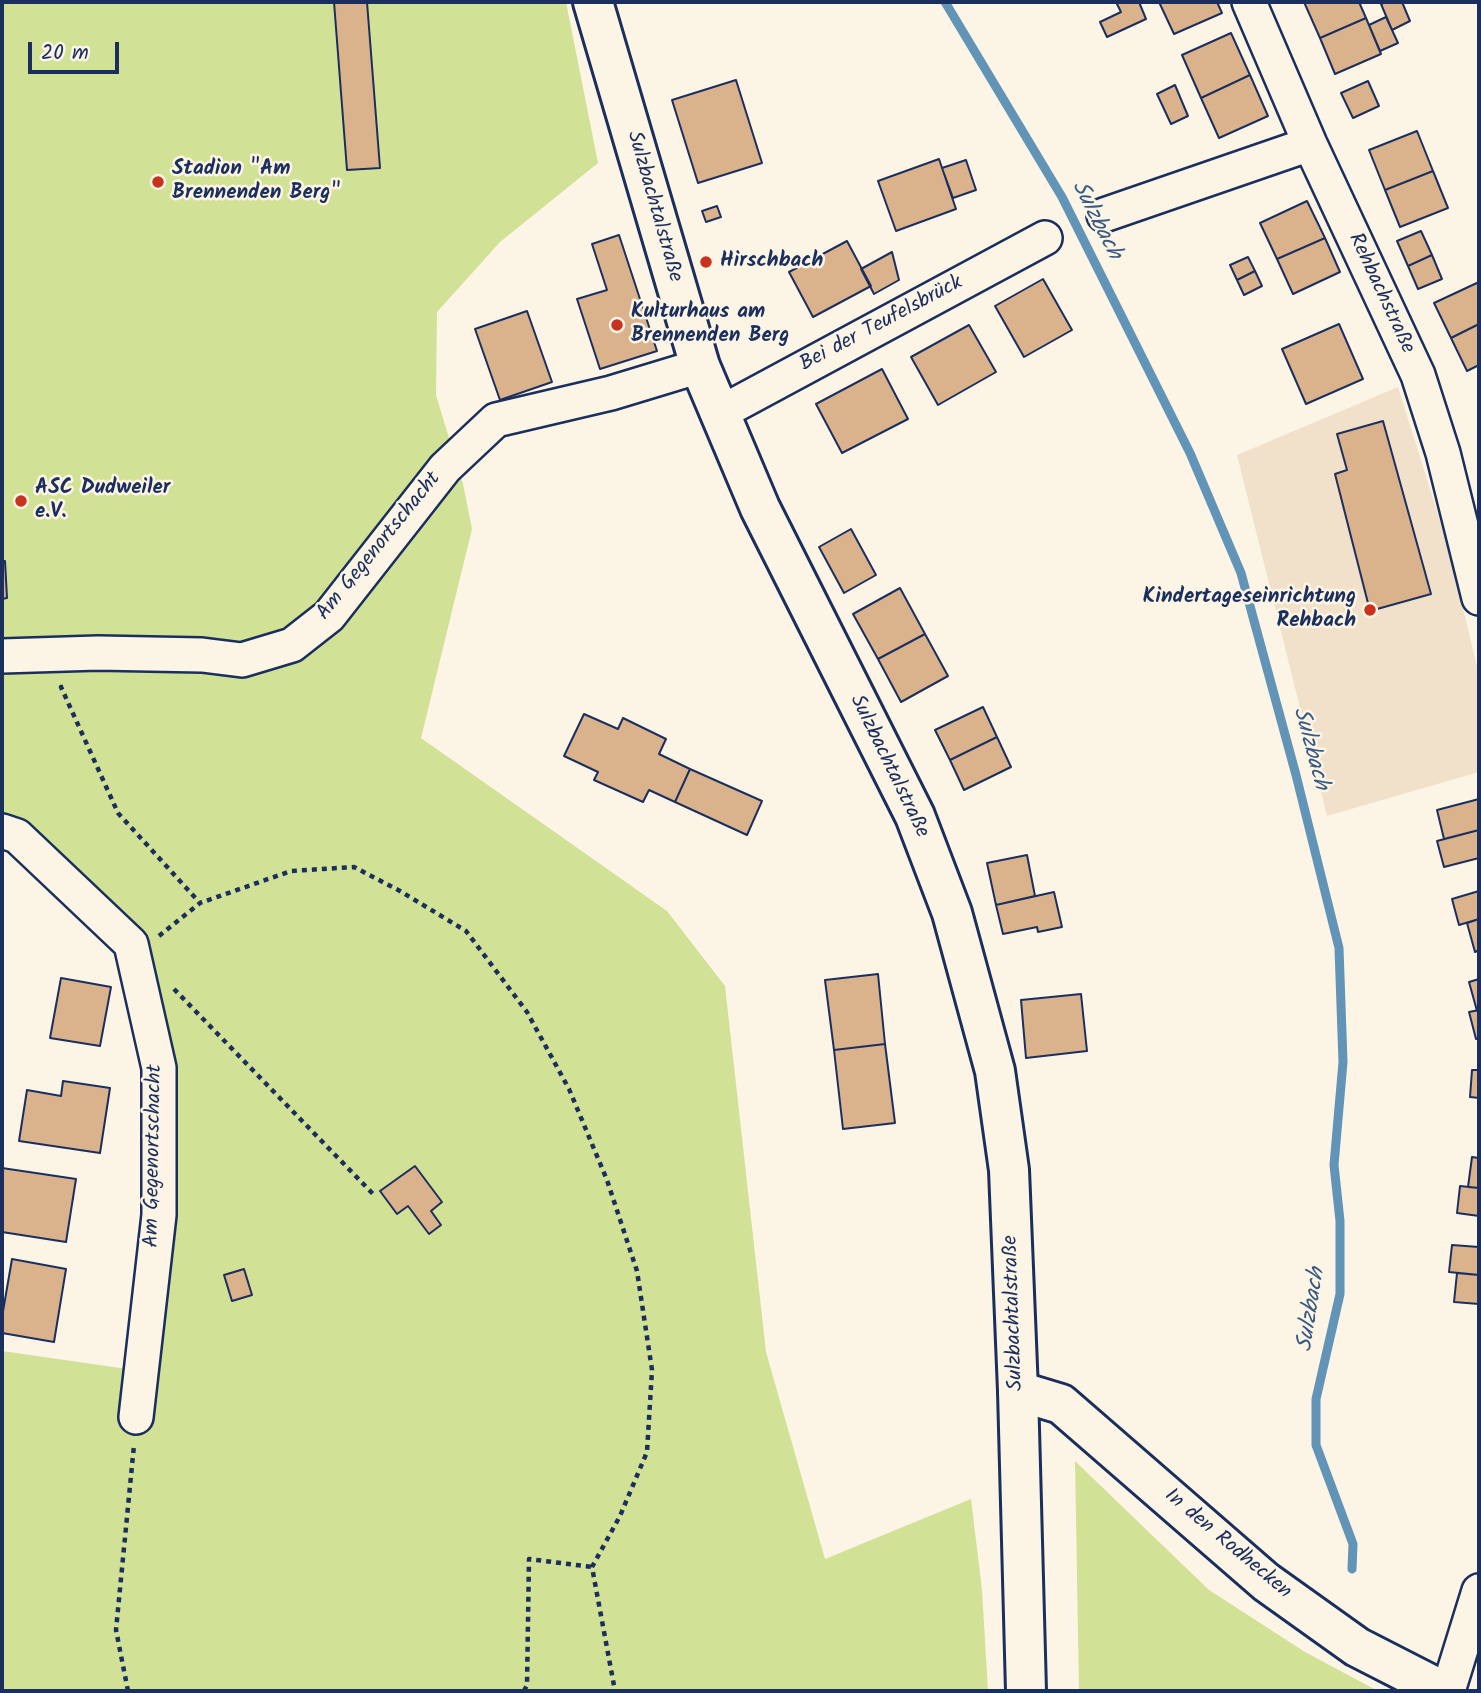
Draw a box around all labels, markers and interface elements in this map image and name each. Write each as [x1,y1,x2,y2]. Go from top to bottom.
scale bar [32,28,122,72]
text: 20 m [41,37,89,70]
street label: Sulzbachtalstraße [619,129,687,285]
place label: Stadion "Am Brennenden Berg" [172,157,341,207]
marker: Stadion "Am Brennenden Berg" [150,174,166,190]
water label: Sulzbach [1064,177,1126,265]
street label: Rehbachstraße [1341,230,1419,358]
place label: Hirschbach [720,249,823,275]
marker: Hirschbach [698,254,714,270]
street label: Bei der Teufelsbrück [796,271,968,379]
place label: Kulturhaus am Brennenden Berg [631,300,789,350]
marker: Kulturhaus am Brennenden Berg [609,317,625,333]
street label: Am Gegenortschacht [312,468,448,626]
place label: ASC Dudweiler e.V. [35,476,170,526]
marker: ASC Dudweiler e.V. [13,493,29,509]
place label: Kindertageseinrichtung Rehbach [1143,585,1356,635]
marker: Kindertageseinrichtung Rehbach [1362,602,1378,618]
street label: Sulzbachtalstraße [843,691,933,843]
water label: Sulzbach [1285,705,1333,793]
street label: Am Gegenortschacht [141,1064,169,1248]
street label: Sulzbachtalstraße [1000,1235,1030,1391]
water label: Sulzbach [1293,1266,1333,1354]
street label: In den Rodhecken [1158,1484,1296,1606]

